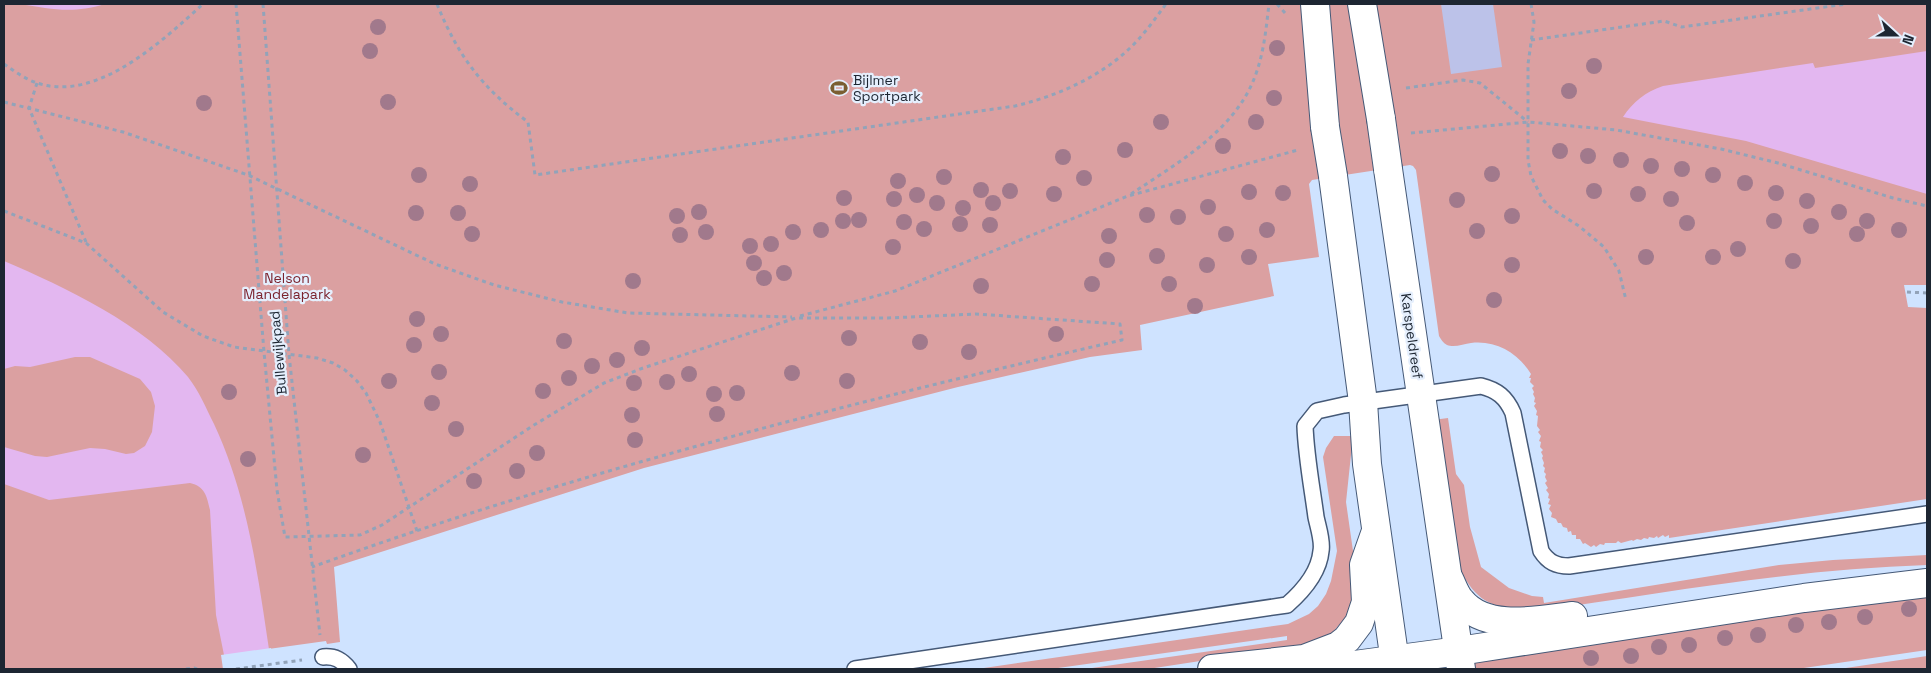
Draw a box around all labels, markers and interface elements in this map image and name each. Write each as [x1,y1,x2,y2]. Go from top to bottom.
north arrow [1871,10,1921,60]
text: N [1898,32,1918,47]
place label: Bijlmer Sportpark [853,71,921,105]
sports icon: Bijlmer Sportpark [829,78,849,98]
park label: Nelson Mandelapark [243,269,331,303]
street label: Karspeldreef [1397,292,1427,380]
street label: Bullewijkpad [265,310,291,396]

